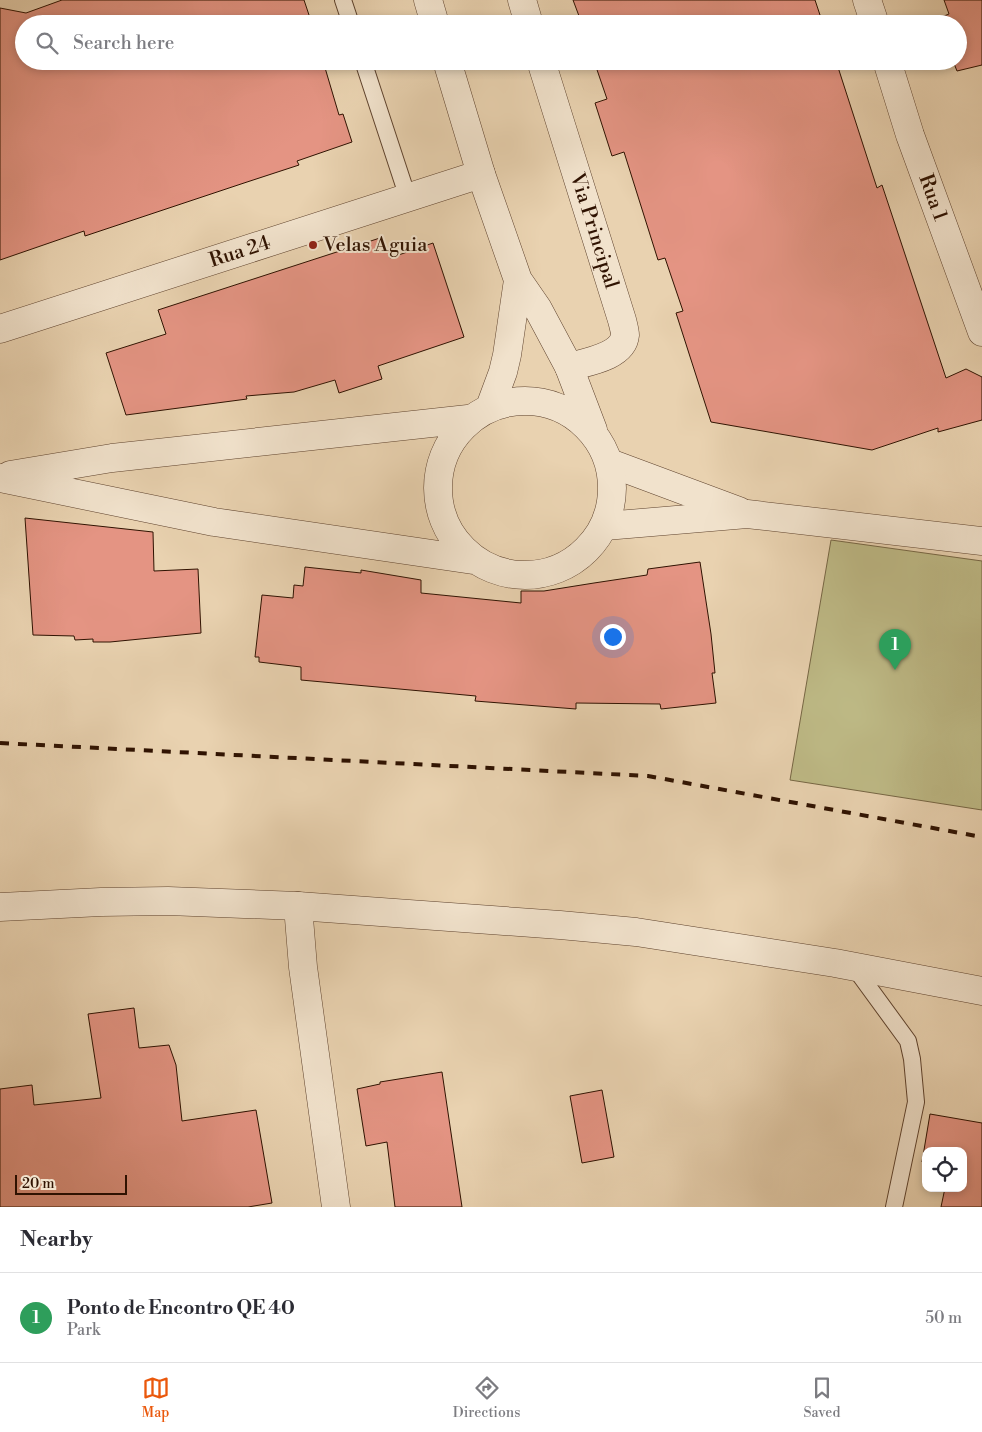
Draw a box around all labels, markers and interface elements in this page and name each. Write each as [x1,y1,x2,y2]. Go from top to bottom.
search box [15,15,967,70]
icon: search [33,29,61,57]
text: Search here [73,31,174,55]
street label: Via Principal [564,169,624,292]
street label: Rua 1 [913,171,953,225]
street label: Rua 24 [206,230,274,273]
place label: Velas Aguia [322,233,428,258]
marker: Velas Aguia [307,239,319,251]
your location [600,624,626,650]
pin: 1 [879,629,911,670]
map controls [922,1147,967,1192]
button: locate [922,1147,967,1192]
scale bar [15,1172,128,1195]
text: 20 m [22,1175,54,1193]
text: Nearby [20,1227,93,1253]
text: Ponto de Encontro QE 40 [67,1296,295,1320]
text: 1 [32,1308,40,1328]
text: 50 m [925,1308,962,1328]
text: Park [67,1320,100,1340]
tab: Map [142,1374,170,1422]
tab: Directions [453,1374,520,1422]
tab: Saved [804,1374,840,1422]

